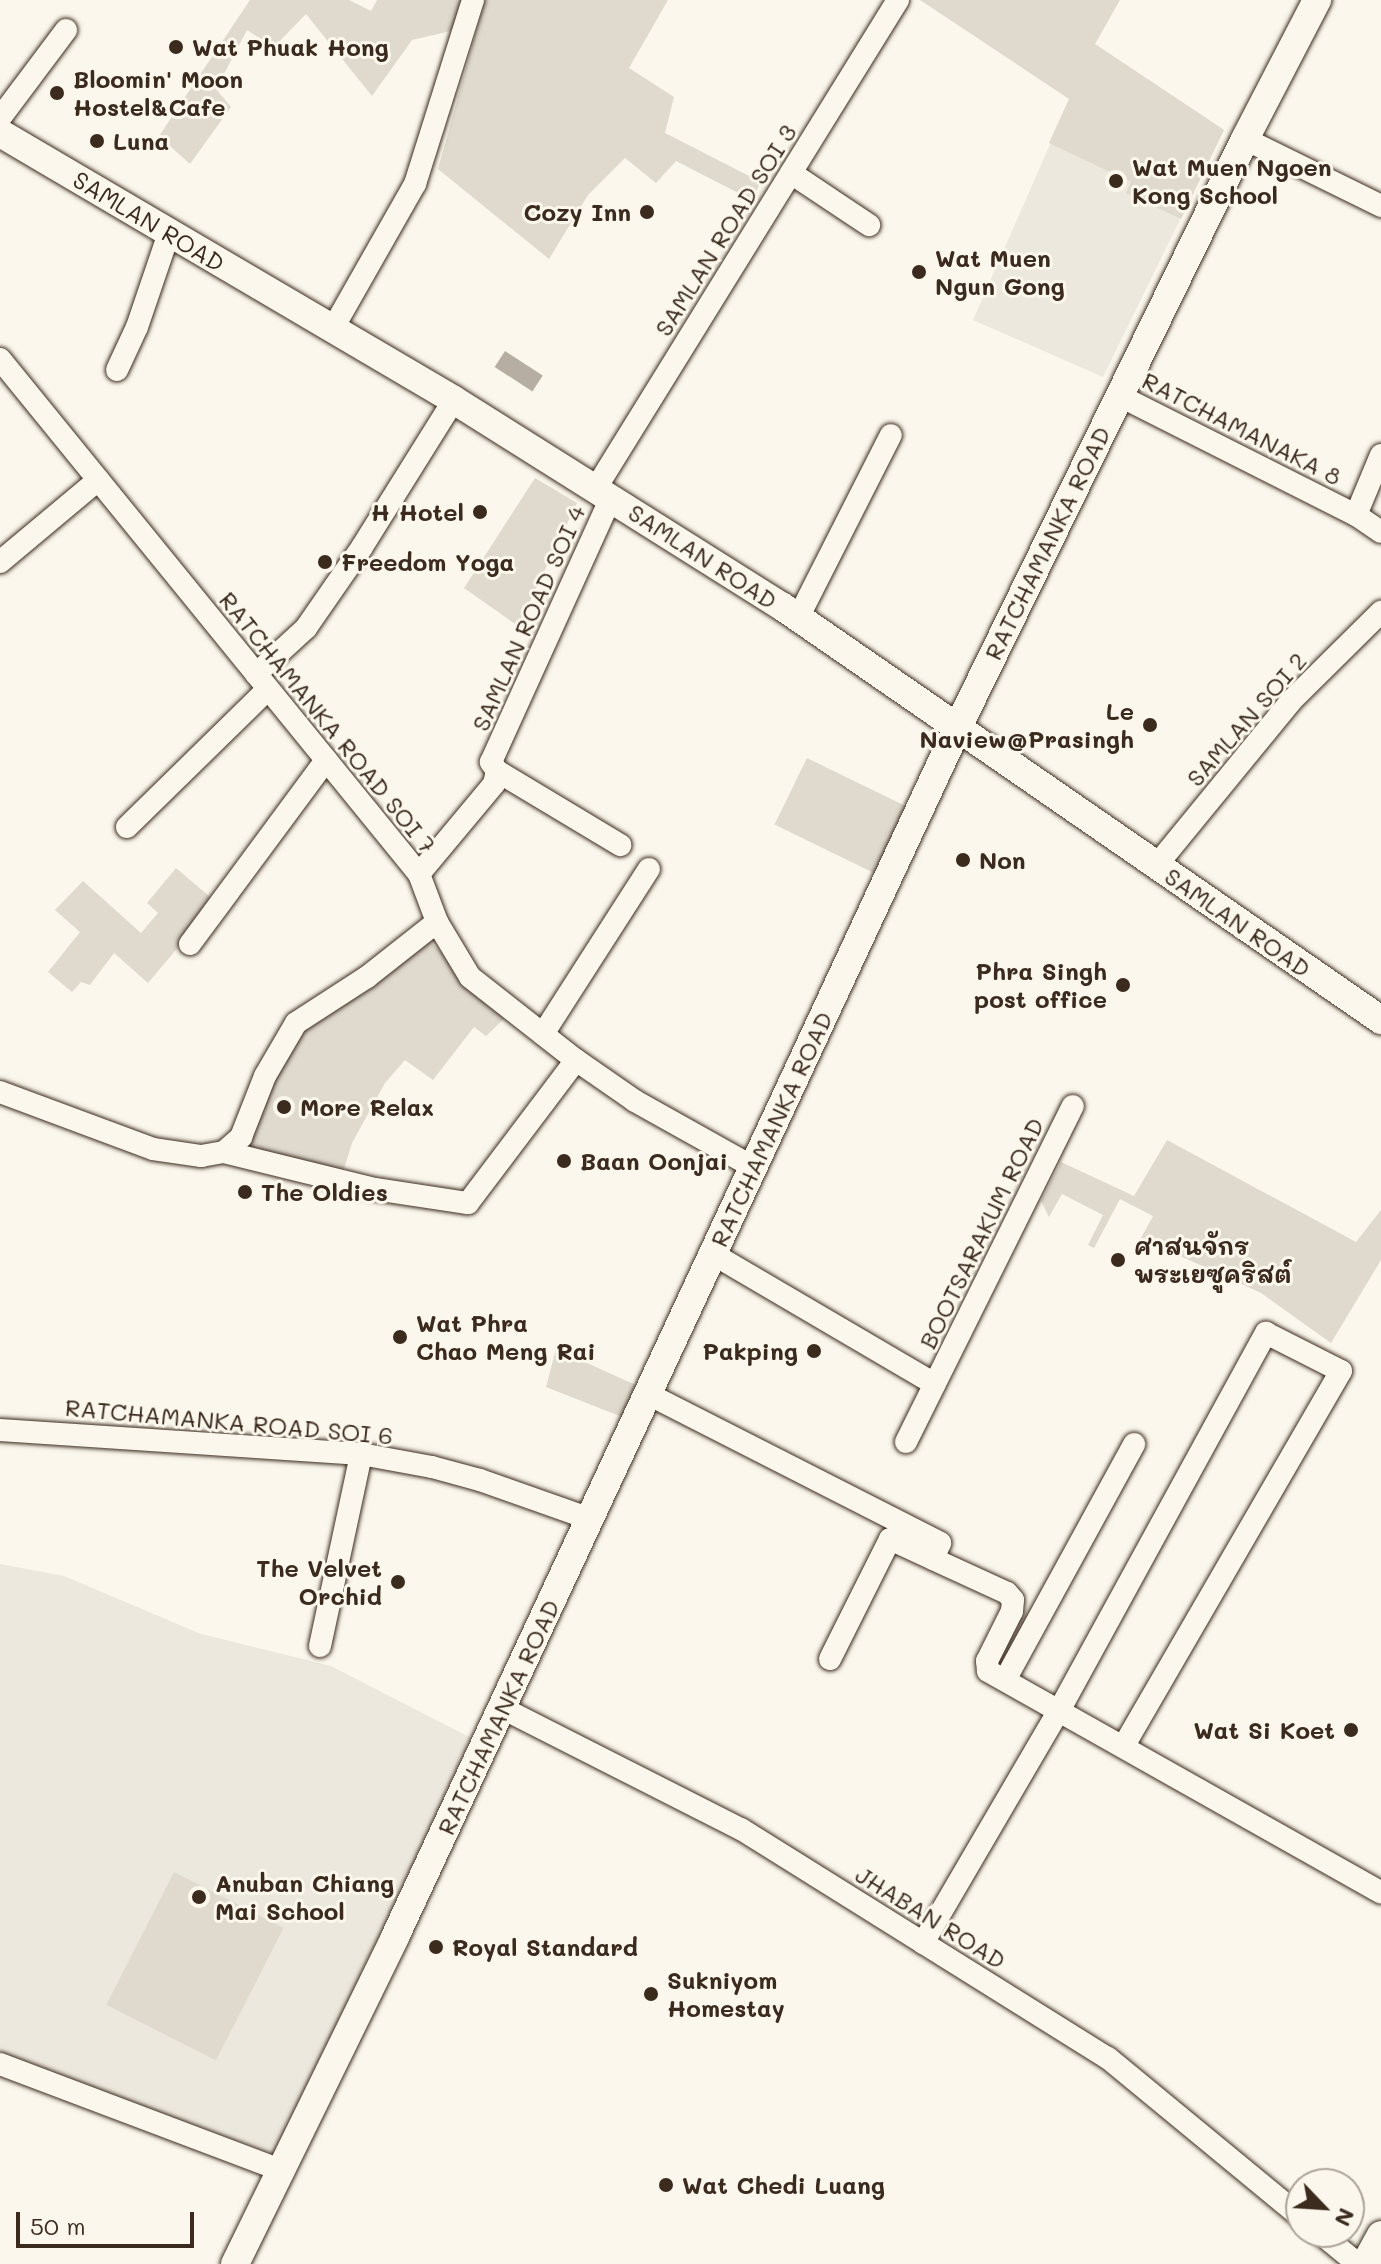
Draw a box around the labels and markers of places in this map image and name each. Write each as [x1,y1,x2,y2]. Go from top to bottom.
place label: Wat Phuak Hong [192,33,389,61]
marker: Wat Phuak Hong [167,38,185,56]
place label: Bloomin' Moon Hostel&Cafe [73,65,243,121]
marker: Bloomin' Moon Hostel&Cafe [48,84,66,102]
place label: Luna [113,127,169,155]
marker: Luna [88,132,106,150]
place label: Wat Muen Ngoen Kong School [1132,153,1332,209]
marker: Wat Muen Ngoen Kong School [1107,172,1125,190]
place label: Cozy Inn [524,198,631,226]
marker: Cozy Inn [638,203,656,221]
place label: Wat Muen Ngun Gong [935,244,1065,300]
marker: Wat Muen Ngun Gong [910,263,928,281]
place label: H Hotel [371,498,464,526]
marker: H Hotel [471,503,489,521]
place label: Freedom Yoga [341,548,514,576]
marker: Freedom Yoga [316,553,334,571]
place label: Le Naview@Prasingh [920,697,1134,753]
marker: Le Naview@Prasingh [1141,716,1159,734]
place label: Non [979,846,1026,874]
marker: Non [954,851,972,869]
place label: Phra Singh post office [974,957,1107,1013]
marker: Phra Singh post office [1114,976,1132,994]
place label: More Relax [300,1093,434,1121]
marker: More Relax [275,1098,293,1116]
place label: Baan Oonjai [580,1147,728,1175]
marker: Baan Oonjai [555,1152,573,1170]
place label: The Oldies [261,1178,388,1206]
marker: The Oldies [236,1183,254,1201]
place label: ศาสนจักร พระเยซูคริสต์ [1134,1232,1291,1288]
marker: ศาสนจักร พระเยซูคริสต์ [1109,1251,1127,1269]
place label: Wat Phra Chao Meng Rai [416,1309,596,1365]
marker: Wat Phra Chao Meng Rai [391,1328,409,1346]
place label: Pakping [703,1337,798,1365]
marker: Pakping [805,1342,823,1360]
place label: The Velvet Orchid [256,1554,382,1610]
marker: The Velvet Orchid [389,1573,407,1591]
place label: Wat Si Koet [1193,1716,1335,1744]
marker: Wat Si Koet [1342,1721,1360,1739]
place label: Anuban Chiang Mai School [215,1869,394,1925]
marker: Anuban Chiang Mai School [190,1888,208,1906]
place label: Royal Standard [452,1933,638,1961]
marker: Royal Standard [427,1938,445,1956]
place label: Sukniyom Homestay [667,1966,785,2022]
marker: Sukniyom Homestay [642,1985,660,2003]
place label: Wat Chedi Luang [682,2171,885,2199]
marker: Wat Chedi Luang [657,2176,675,2194]

